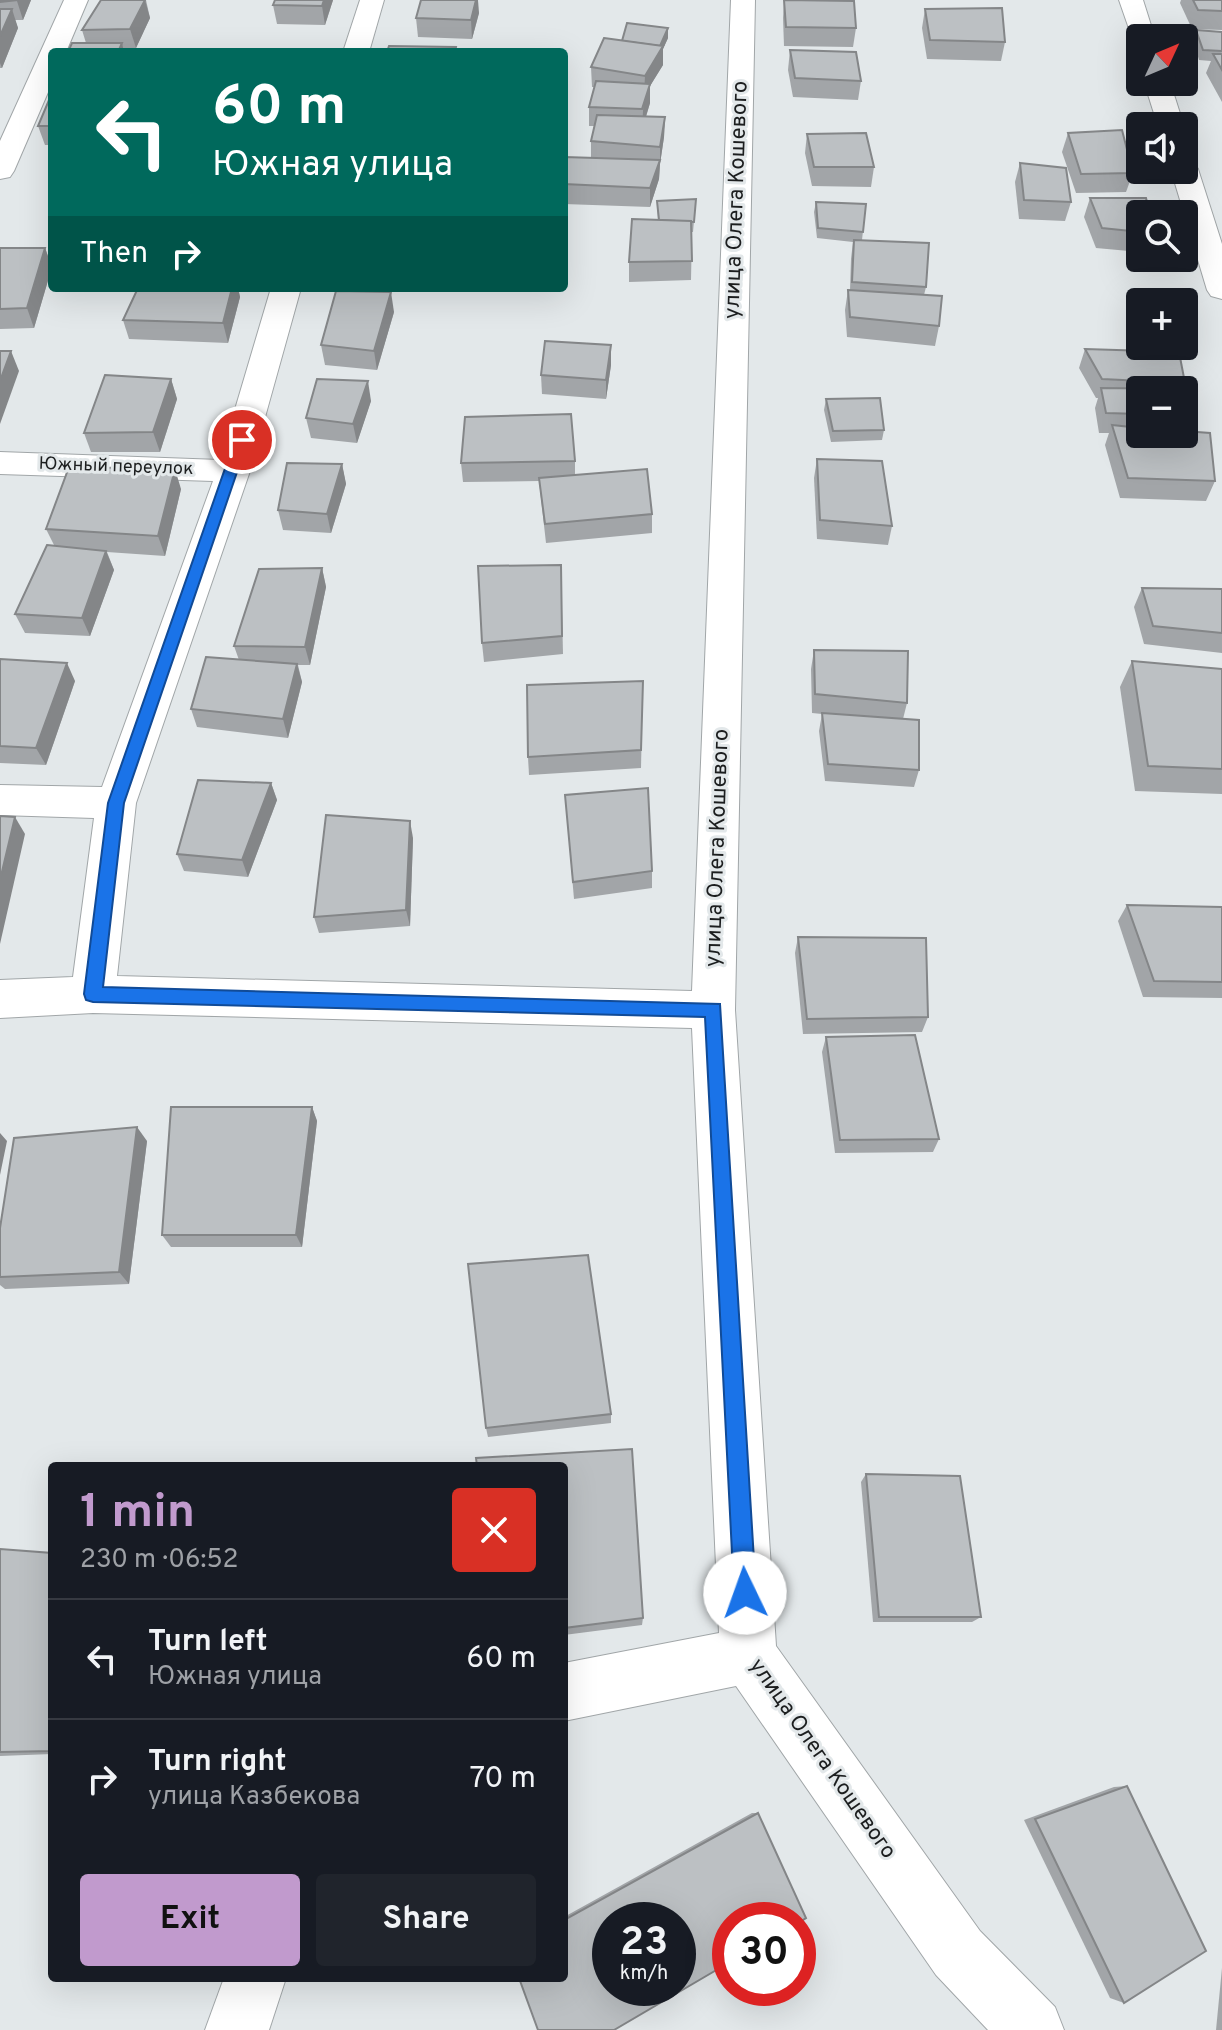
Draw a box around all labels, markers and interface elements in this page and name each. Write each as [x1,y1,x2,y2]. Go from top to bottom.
north arrow [1126,24,1198,96]
map controls [1126,24,1198,448]
text: 60 m [212,74,346,144]
icon: left [80,80,184,184]
street label: улица Олега Кошевого [719,80,755,320]
button: sound [1126,112,1198,184]
text: Южная улица [212,143,453,189]
button: search [1126,200,1198,272]
icon: right [164,232,208,276]
text: Then [80,236,148,273]
button: + [1126,288,1198,360]
button: − [1126,376,1198,448]
pin [208,406,276,474]
icon: arrive [220,418,264,462]
street label: Южный переулок [38,453,194,481]
street label: улица Олега Кошевого [700,728,736,968]
text: 1 min [80,1484,195,1544]
button: close [452,1488,536,1572]
text: 230 m · 06:52 [80,1544,238,1577]
position arrow [703,1551,787,1635]
text: Turn left [148,1624,268,1661]
icon: left [80,1637,124,1681]
text: 60 m [466,1641,536,1678]
street label: улица Олега Кошевого [743,1654,901,1864]
text: Южная улица [148,1661,322,1694]
text: Turn right [148,1744,286,1781]
icon: right [80,1757,124,1801]
text: 70 m [470,1761,536,1798]
text: улица Казбекова [148,1781,360,1814]
button: Exit [80,1874,300,1966]
button: Share [316,1874,536,1966]
speed limit sign: 30 [712,1902,816,2006]
text: 23 [620,1919,668,1969]
text: km/h [620,1961,668,1987]

